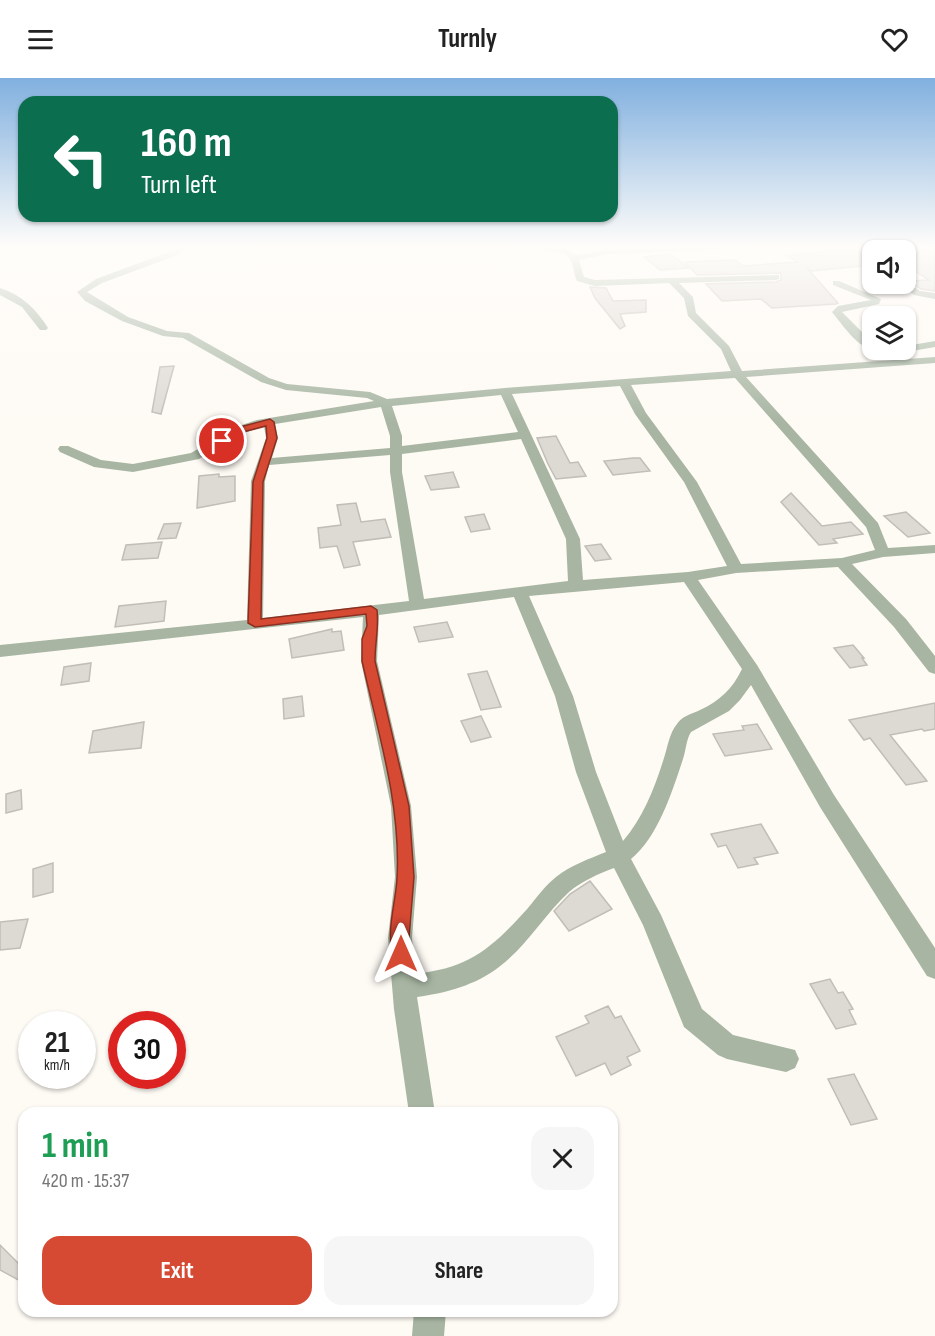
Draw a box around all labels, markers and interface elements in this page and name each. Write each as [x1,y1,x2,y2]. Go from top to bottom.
icon: menu [24,23,57,56]
text: Turnly [438,23,497,55]
icon: heart [878,23,911,56]
text: 160 m [141,118,232,169]
icon: left [42,120,120,198]
text: Turn left [141,169,217,201]
map controls [862,240,916,360]
button: sound [862,240,916,294]
button: layers [862,306,916,360]
pin [196,415,247,466]
icon: arrive [205,424,238,457]
position arrow [369,922,433,986]
speed limit sign: 30 [108,1011,186,1089]
text: 21 [45,1025,69,1061]
text: km/h [44,1056,70,1075]
text: 1 min [42,1125,109,1168]
button: close [531,1127,594,1190]
text: 420 m · 15:37 [42,1169,129,1193]
button: Exit [42,1236,312,1305]
button: Share [324,1236,594,1305]

